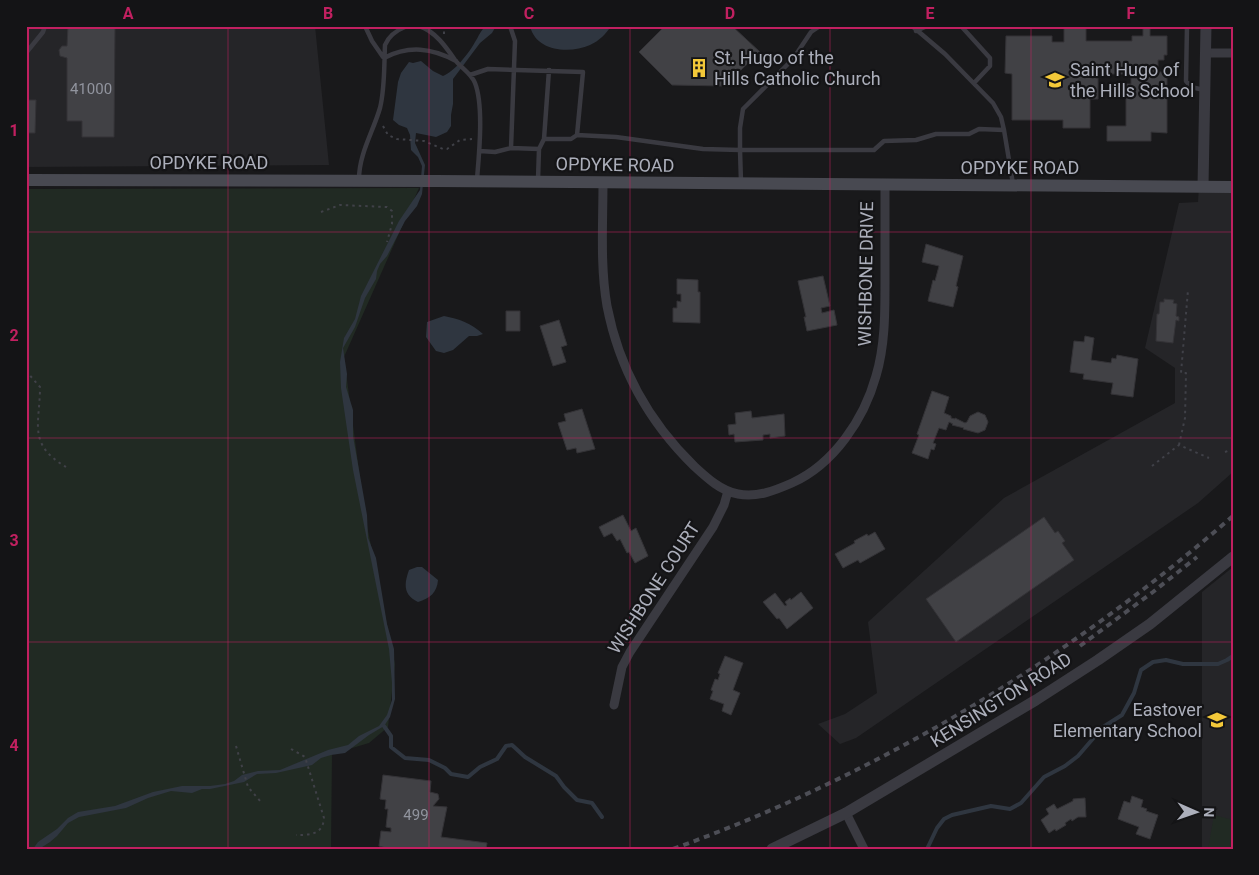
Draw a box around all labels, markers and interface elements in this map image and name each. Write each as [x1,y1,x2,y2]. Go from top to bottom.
text: A [123,4,134,23]
text: B [323,4,333,23]
text: C [524,4,534,23]
text: D [725,4,735,23]
text: E [926,4,935,23]
text: F [1127,4,1136,23]
place label: St. Hugo of the Hills Catholic Church [714,47,881,89]
building icon: St. Hugo of the Hills Catholic Church [688,57,710,79]
place label: Saint Hugo of the Hills School [1070,59,1194,101]
school or university icon: Saint Hugo of the Hills School [1044,69,1066,91]
house number: 41000 [70,80,112,98]
text: 1 [9,121,19,140]
street label: OPDYKE ROAD [150,152,268,173]
street label: OPDYKE ROAD [555,153,675,176]
street label: OPDYKE ROAD [961,157,1079,178]
street label: WISHBONE DRIVE [854,201,877,347]
text: 2 [9,326,19,345]
street label: WISHBONE COURT [603,518,704,657]
text: 3 [9,531,19,550]
street label: KENSINGTON ROAD [926,648,1075,751]
place label: Eastover Elementary School [1053,699,1202,741]
school or university icon: Eastover Elementary School [1206,709,1228,731]
text: 4 [9,736,19,755]
north arrow [1172,788,1222,838]
house number: 499 [403,806,429,824]
text: N [1201,807,1217,818]

